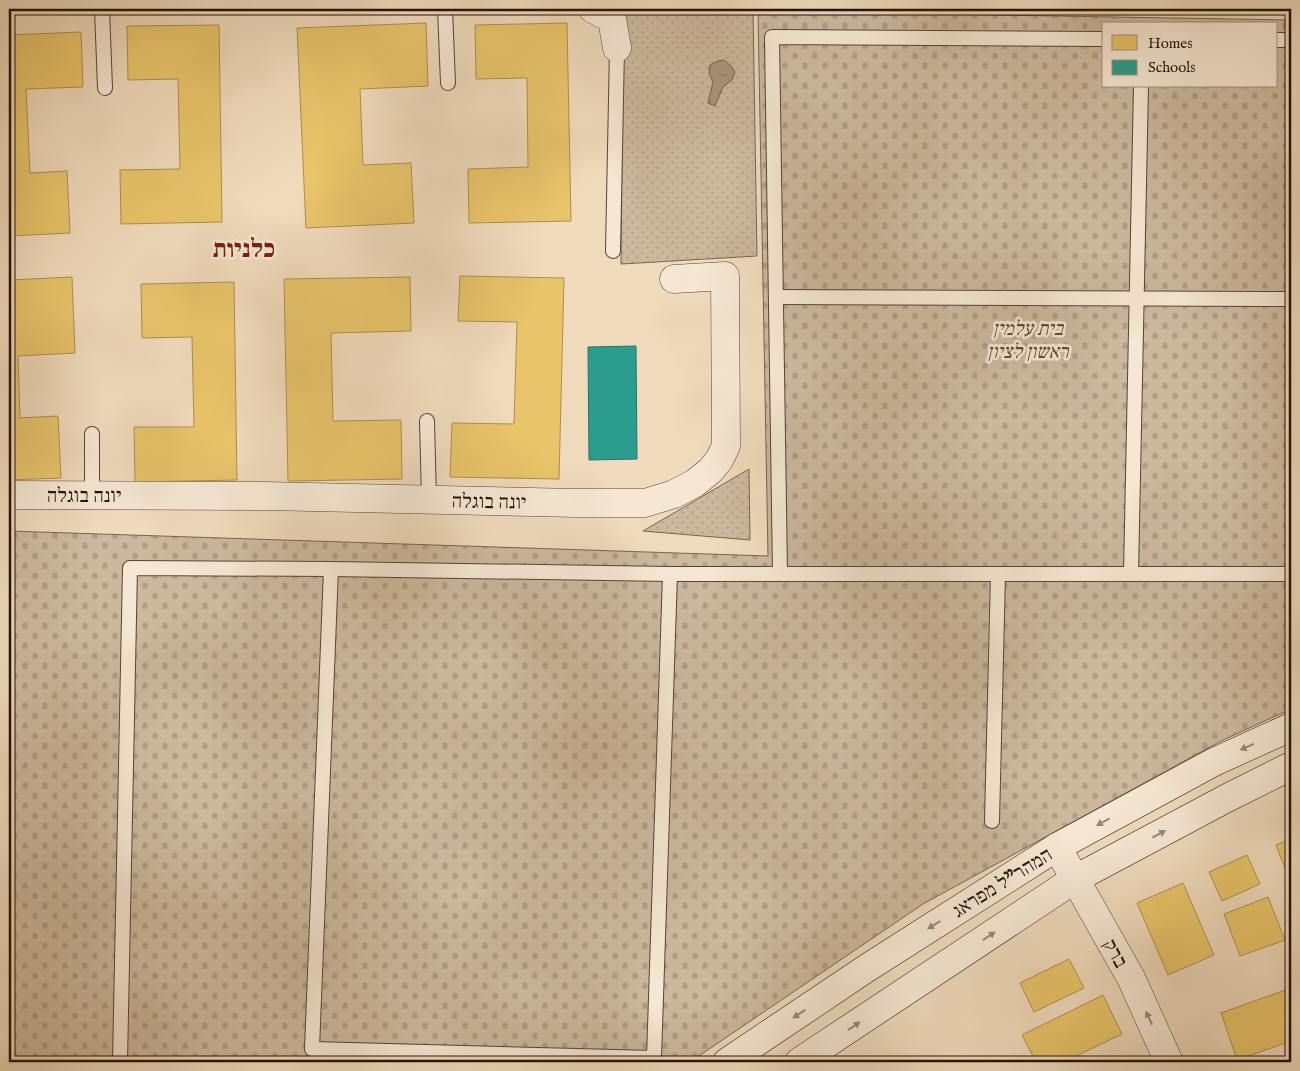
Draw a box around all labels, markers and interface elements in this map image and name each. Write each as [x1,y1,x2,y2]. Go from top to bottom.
legend [1102,22,1278,88]
text: Homes [1148,34,1192,53]
text: Schools [1148,58,1196,77]
district label: כלניות [213,234,275,266]
park label: בית עלמין ראשון לציון [987,317,1070,365]
street label: יונה בוגלה [47,484,121,509]
street label: יונה בוגלה [451,489,527,516]
one-way arrow [1240,743,1254,751]
one-way arrow [1096,818,1110,826]
one-way arrow [1151,830,1166,838]
street label: המהר"ל מפראג [948,843,1057,924]
one-way arrow [928,920,941,930]
one-way arrow [983,931,996,940]
street label: ברק [1097,935,1133,973]
one-way arrow [792,1009,805,1019]
one-way arrow [1145,1011,1153,1025]
one-way arrow [847,1021,861,1030]

